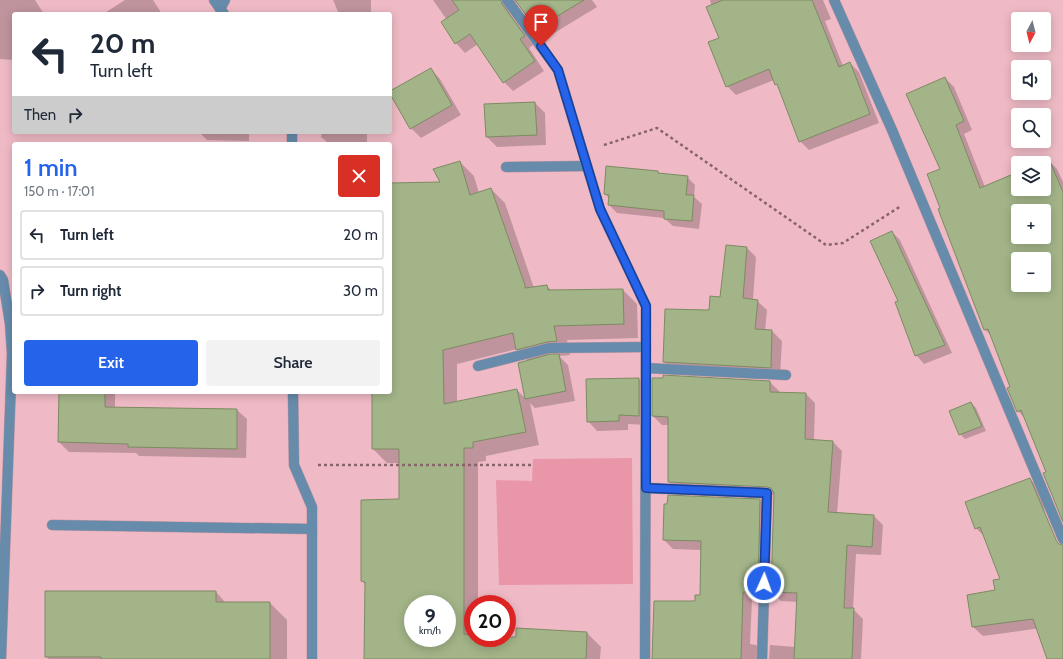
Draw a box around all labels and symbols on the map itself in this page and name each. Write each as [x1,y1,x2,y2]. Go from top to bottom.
pin [524,5,558,46]
north arrow [1011,12,1051,52]
position arrow [743,562,785,604]
speed limit sign: 20 [464,595,516,647]

